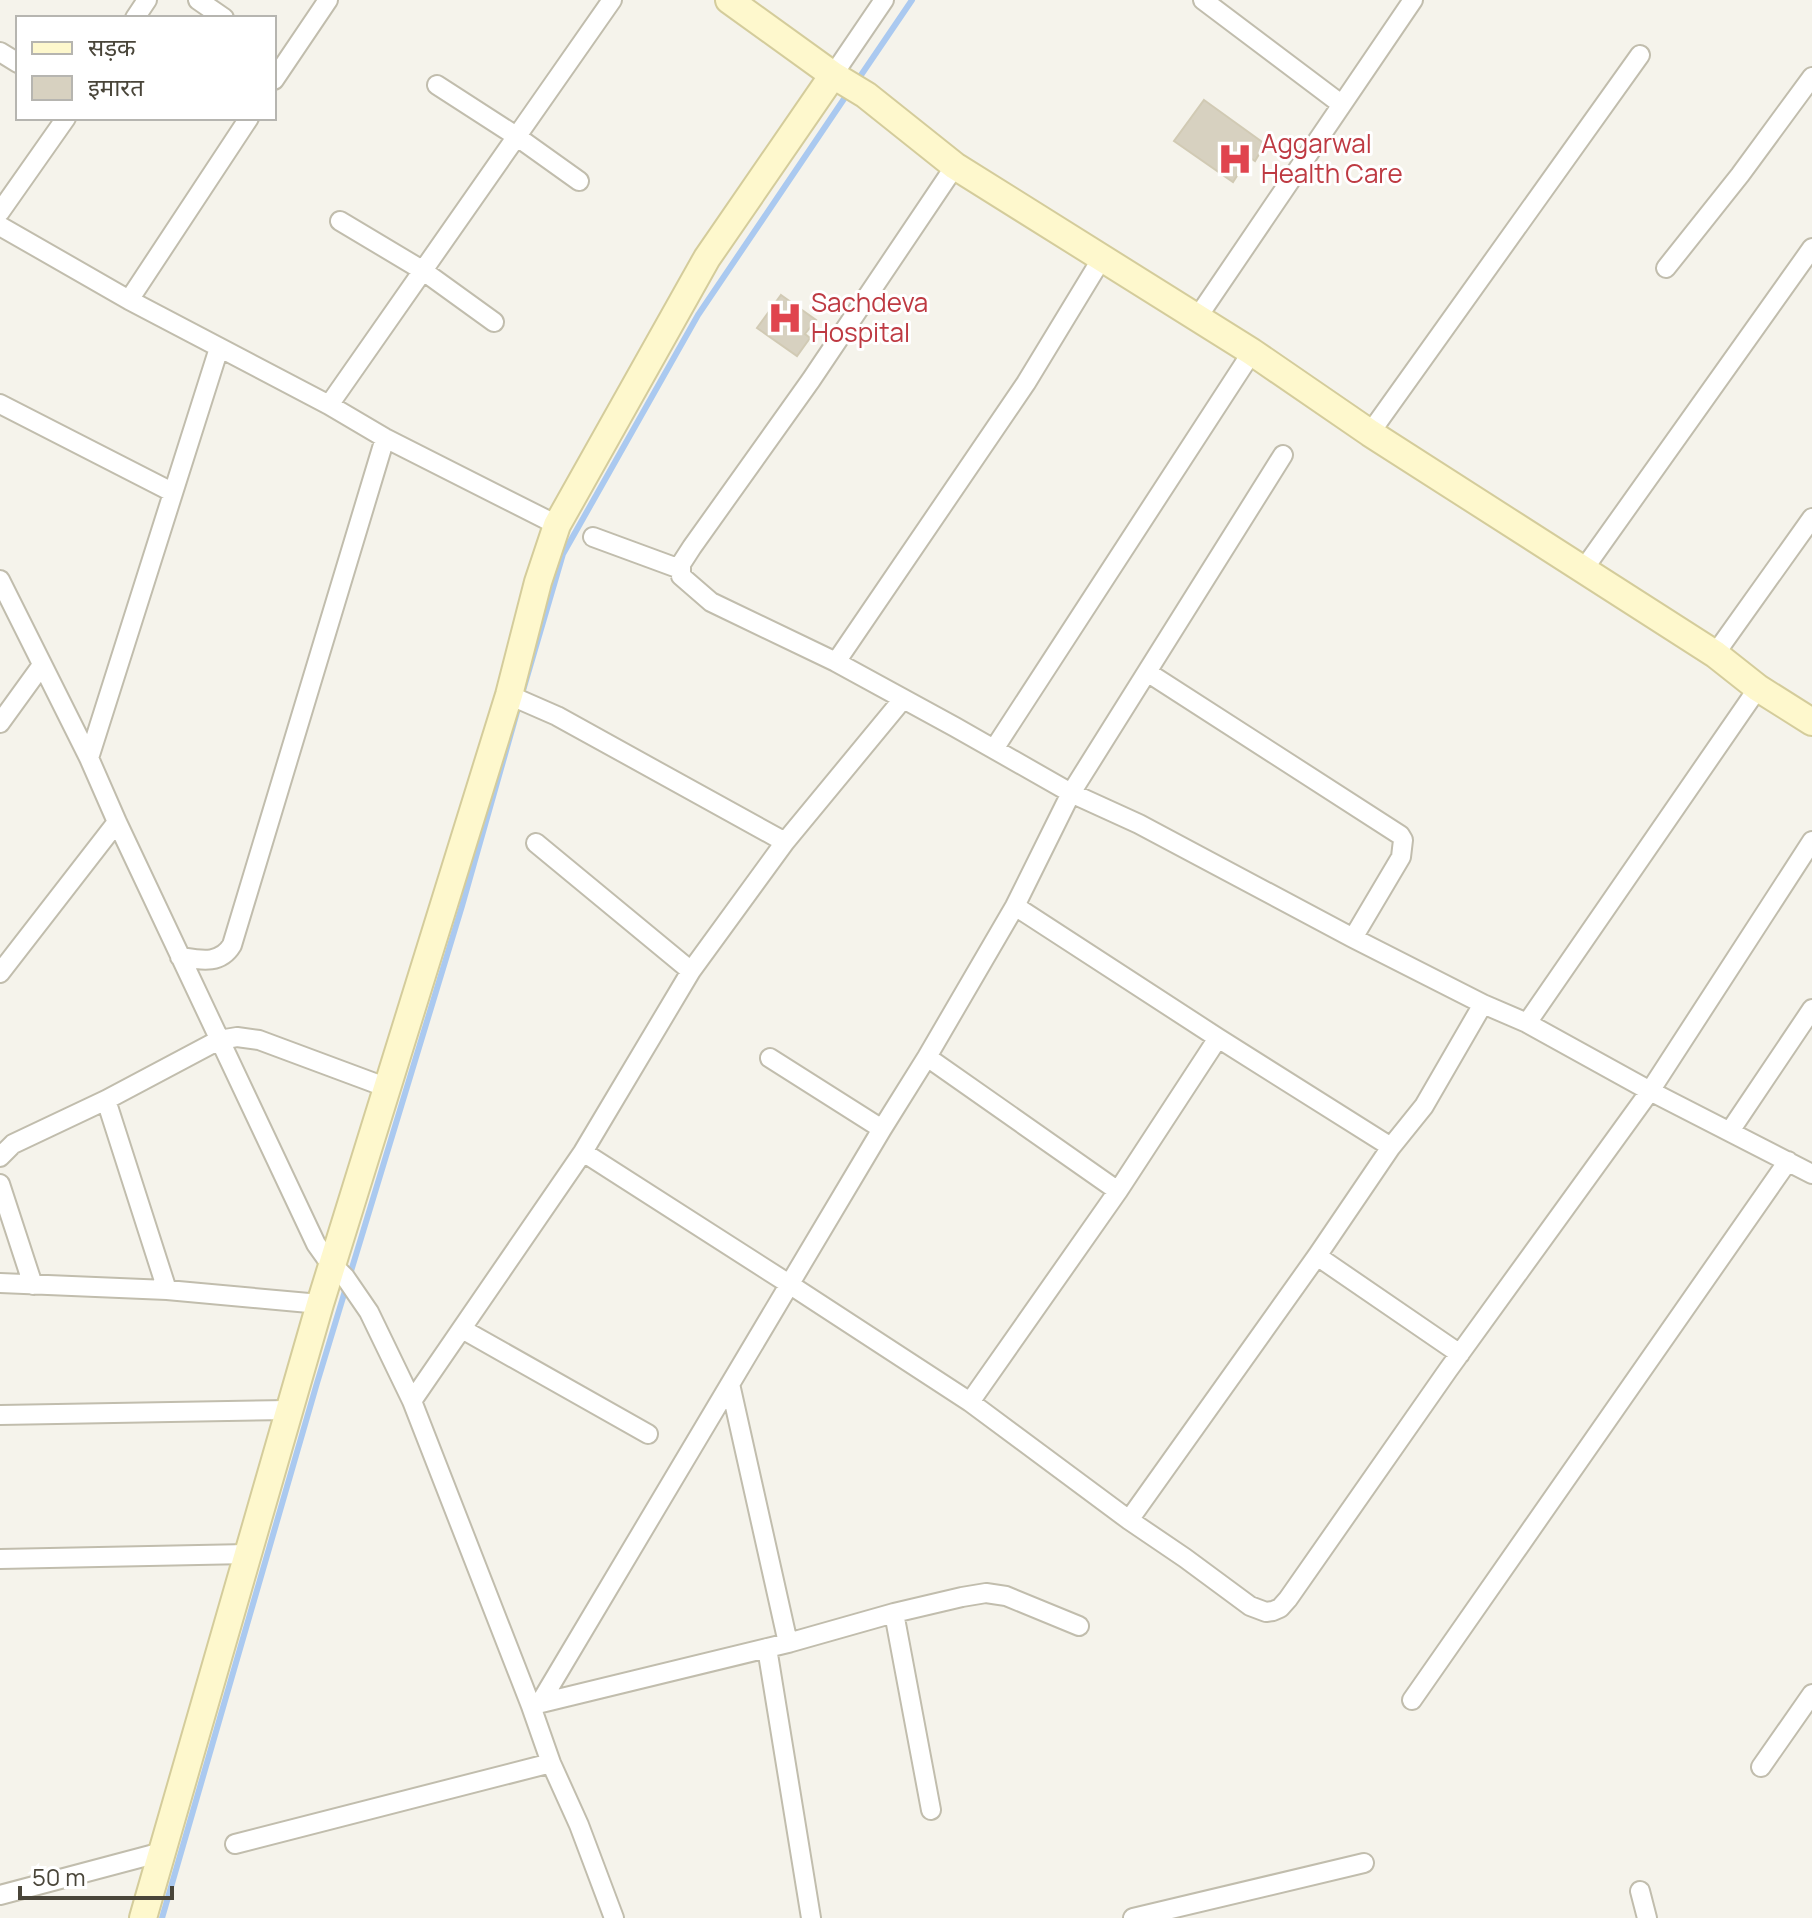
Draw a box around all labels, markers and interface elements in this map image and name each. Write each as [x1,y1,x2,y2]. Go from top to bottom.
legend [16,16,276,120]
text: सड़क [88,30,136,63]
text: इमारत [88,70,145,103]
place label: Aggarwal Health Care [1261,125,1403,191]
hospital icon: Aggarwal Health Care [1216,140,1254,178]
place label: Sachdeva Hospital [811,284,928,350]
hospital icon: Sachdeva Hospital [766,299,804,337]
scale bar [20,1850,172,1900]
text: 50 m [32,1860,86,1893]

